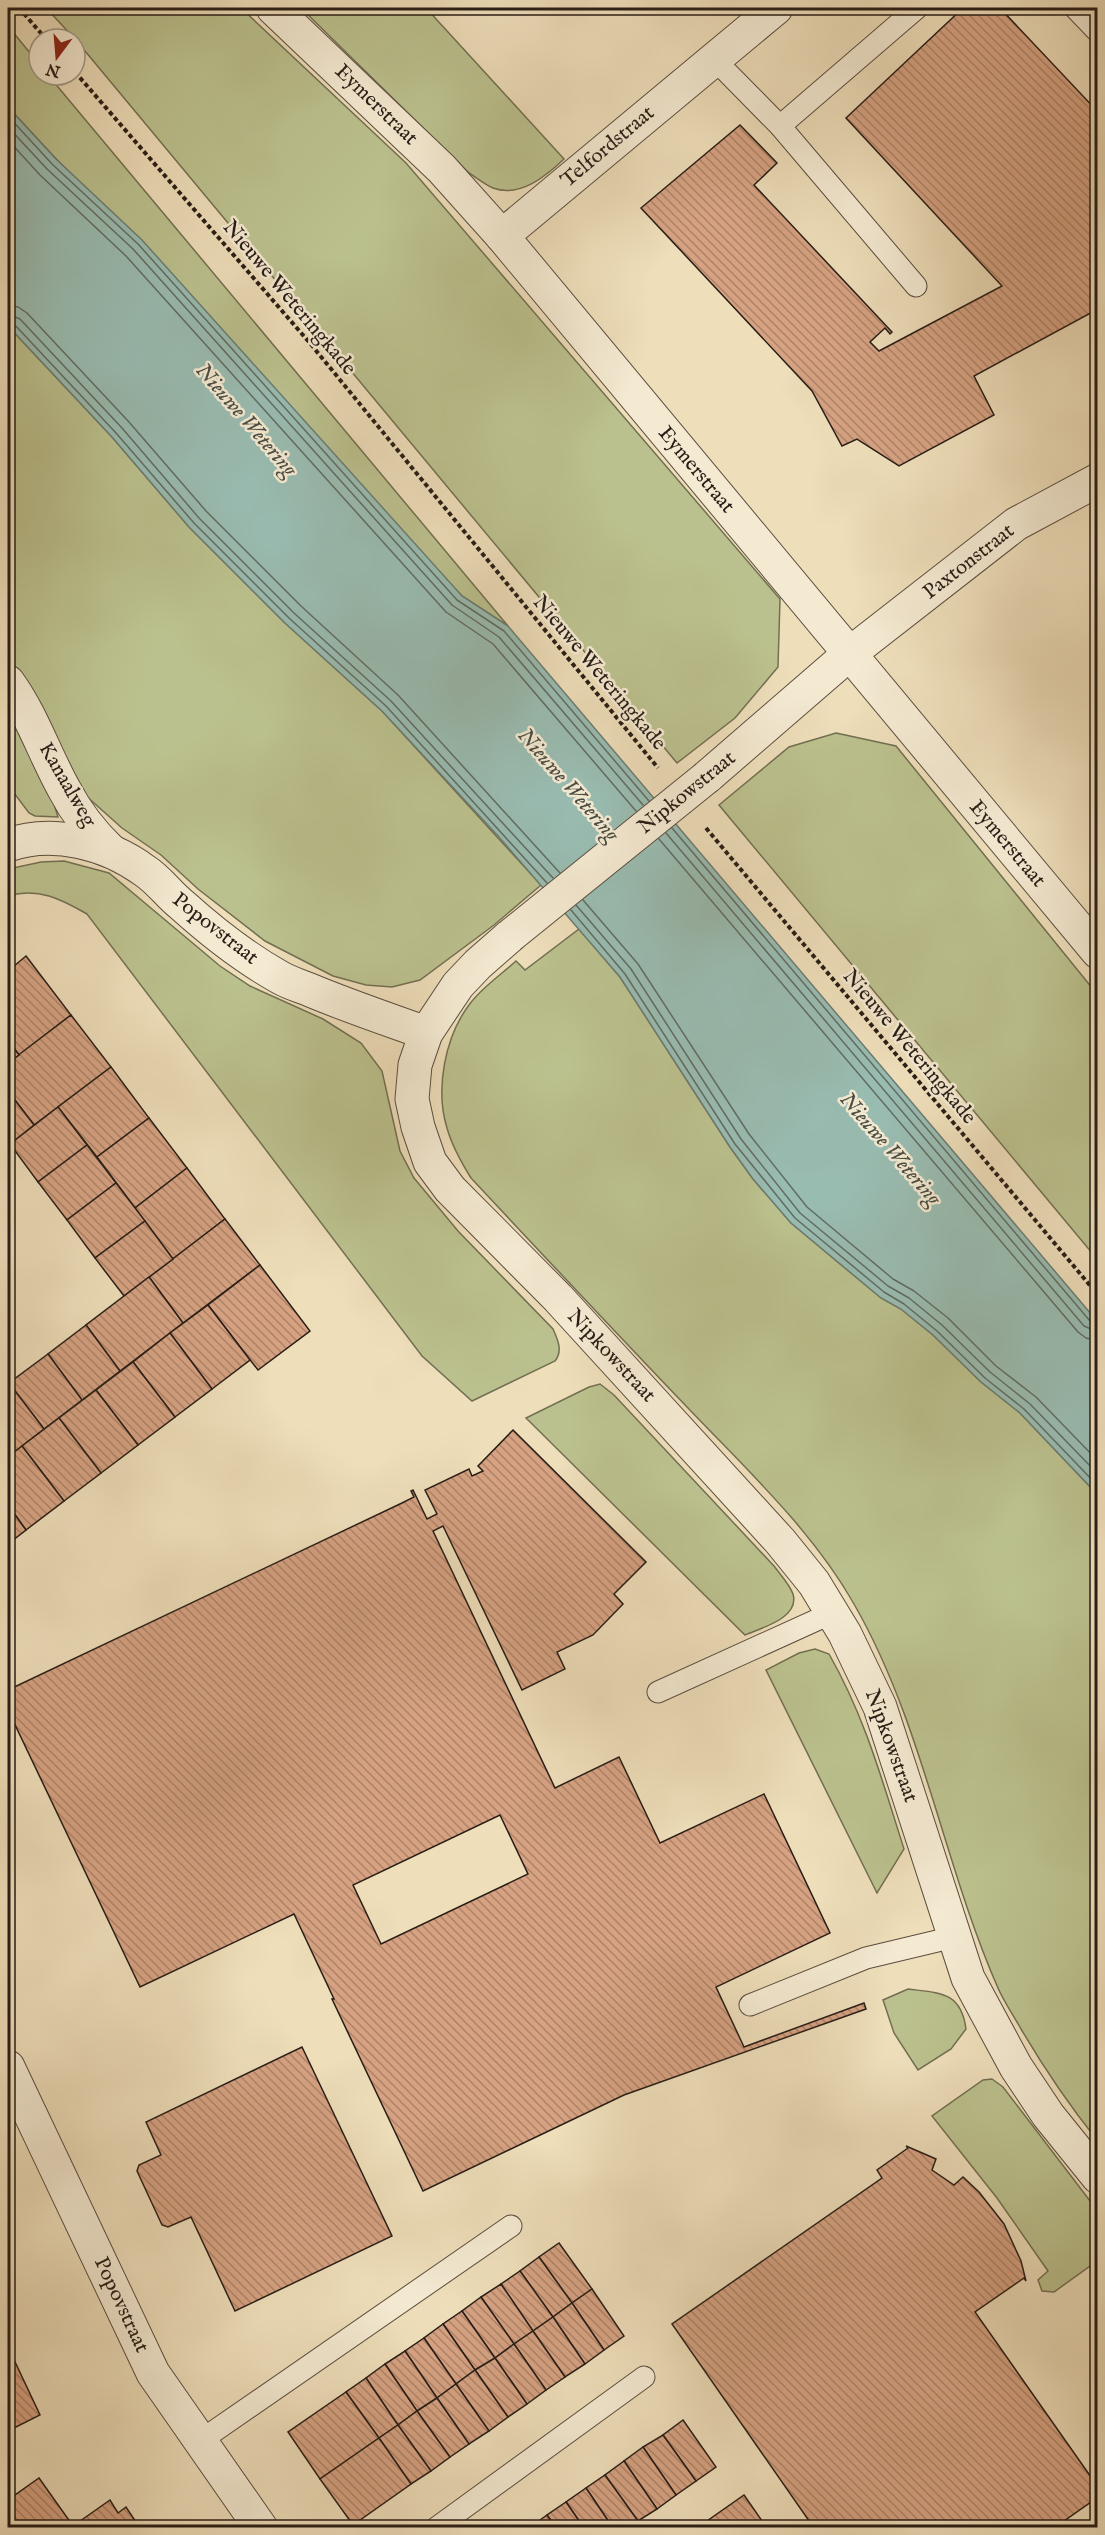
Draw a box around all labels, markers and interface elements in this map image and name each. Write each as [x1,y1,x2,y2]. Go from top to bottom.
north arrow [27,27,87,87]
text: N [44,58,64,81]
street label: Eymerstraat [329,59,423,151]
street label: Telfordstraat [556,100,660,194]
street label: Nieuwe Weteringkade [216,215,362,381]
water label: Nieuwe Wetering [189,357,304,484]
street label: Eymerstraat [652,421,740,519]
street label: Paxtonstraat [918,518,1020,606]
street label: Nieuwe Weteringkade [526,590,672,756]
water label: Nieuwe Wetering [511,722,626,849]
street label: Kanaalweg [32,738,102,833]
street label: Nipkowstraat [632,745,742,841]
street label: Eymerstraat [963,795,1051,893]
street label: Popovstraat [166,887,264,971]
street label: Nieuwe Weteringkade [836,964,982,1130]
water label: Nieuwe Wetering [833,1086,948,1213]
street label: Nipkowstraat [561,1303,661,1409]
street label: Nipkowstraat [858,1686,924,1806]
street label: Popovstraat [87,2253,155,2357]

